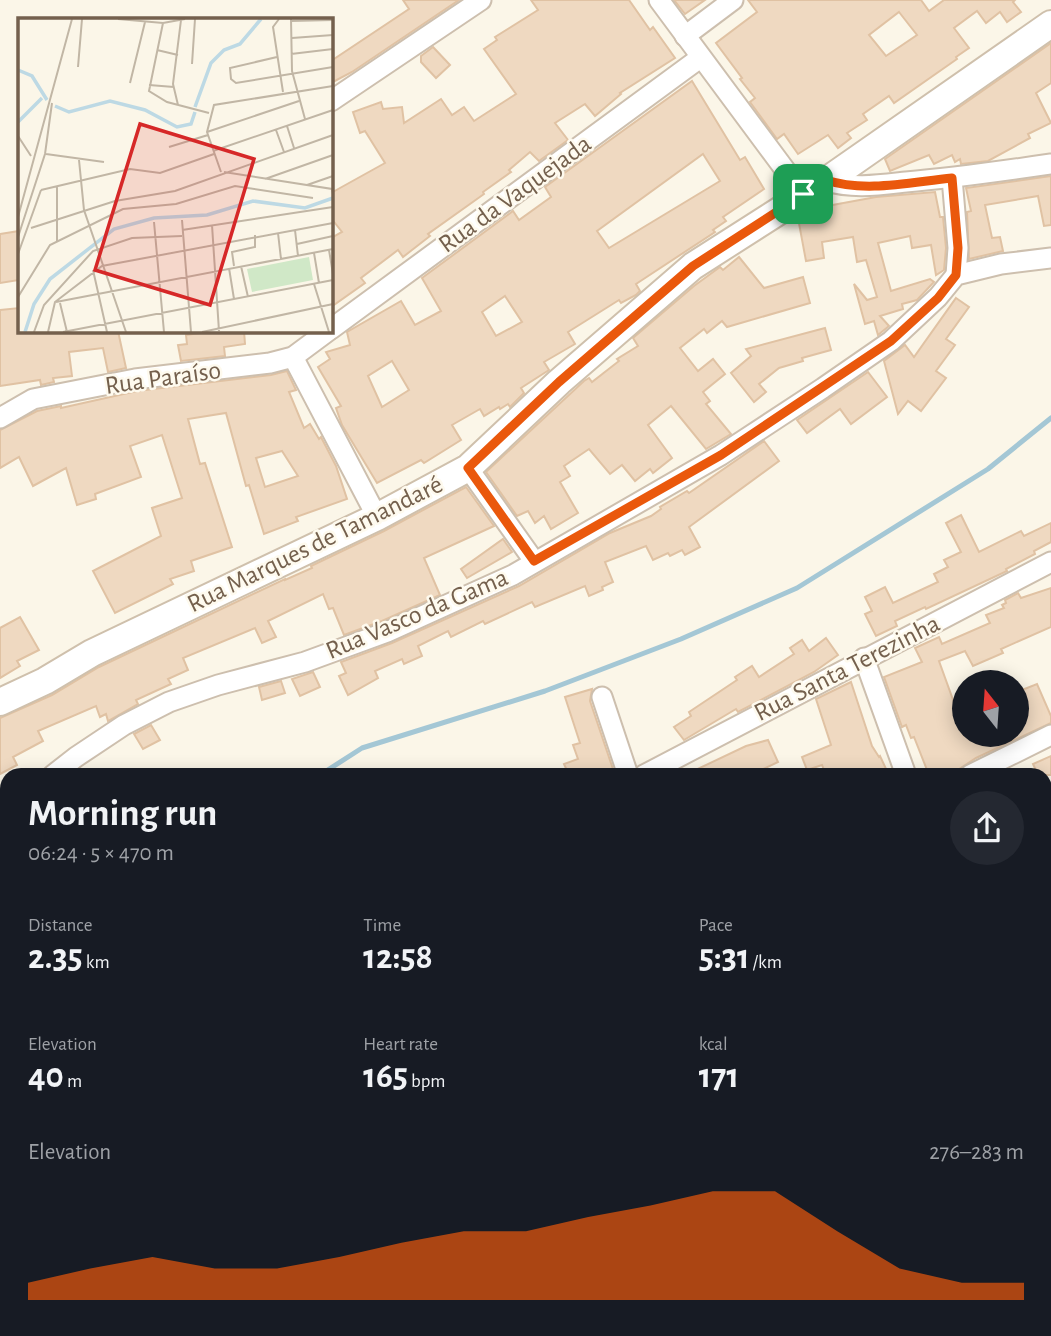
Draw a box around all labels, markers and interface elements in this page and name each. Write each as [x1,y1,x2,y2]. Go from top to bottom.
inset map [18,18,332,332]
street label: Rua da Vaquejada [434,130,596,258]
pin [773,164,833,224]
icon: arrive [784,175,822,213]
street label: Rua Paraíso [103,357,223,399]
street label: Rua Marques de Tamandaré [183,471,447,617]
street label: Rua Vasco da Gama [322,564,512,664]
street label: Rua Santa Terezinha [750,610,944,726]
north arrow [952,670,1029,747]
map controls [952,670,1029,747]
button: share [950,791,1024,865]
text: Morning run [28,795,217,833]
text: 06:24 · 5 × 470 m [28,842,174,865]
text: Distance [28,916,92,935]
text: Time [363,916,401,935]
text: Pace [699,916,733,935]
text: 2.35 [28,940,83,975]
text: 12:58 [363,940,433,975]
text: 5:31 [699,940,749,975]
text: km [83,953,110,972]
text: /km [749,953,782,972]
text: Elevation [28,1035,97,1054]
text: Heart rate [363,1035,438,1054]
text: kcal [699,1035,728,1054]
text: 40 [28,1059,64,1094]
text: 165 [363,1059,408,1094]
text: 171 [699,1059,739,1094]
text: m [64,1072,82,1091]
text: bpm [408,1072,446,1091]
text: Elevation [28,1141,111,1164]
text: 276–283 m [929,1141,1024,1164]

